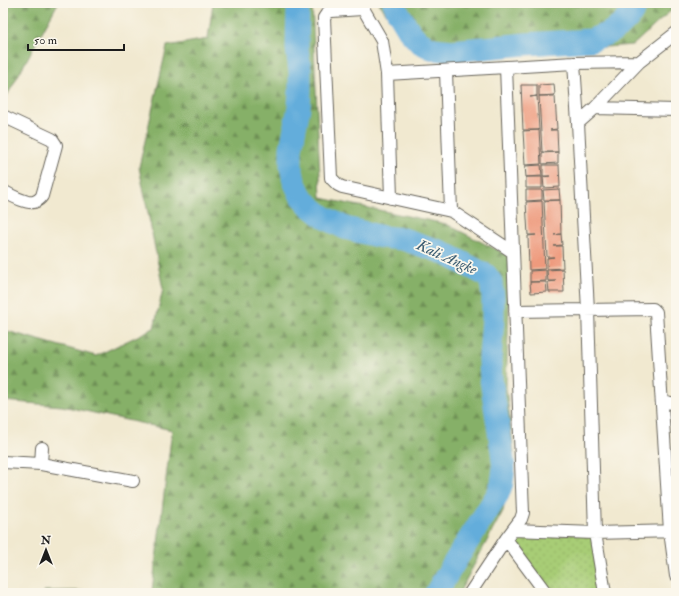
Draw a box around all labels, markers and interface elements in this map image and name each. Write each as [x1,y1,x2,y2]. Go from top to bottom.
scale bar [28,26,124,52]
text: 50 m [34,33,58,48]
water label: Kali Angke [413,235,481,280]
north arrow [26,530,66,570]
text: N [40,534,52,547]

